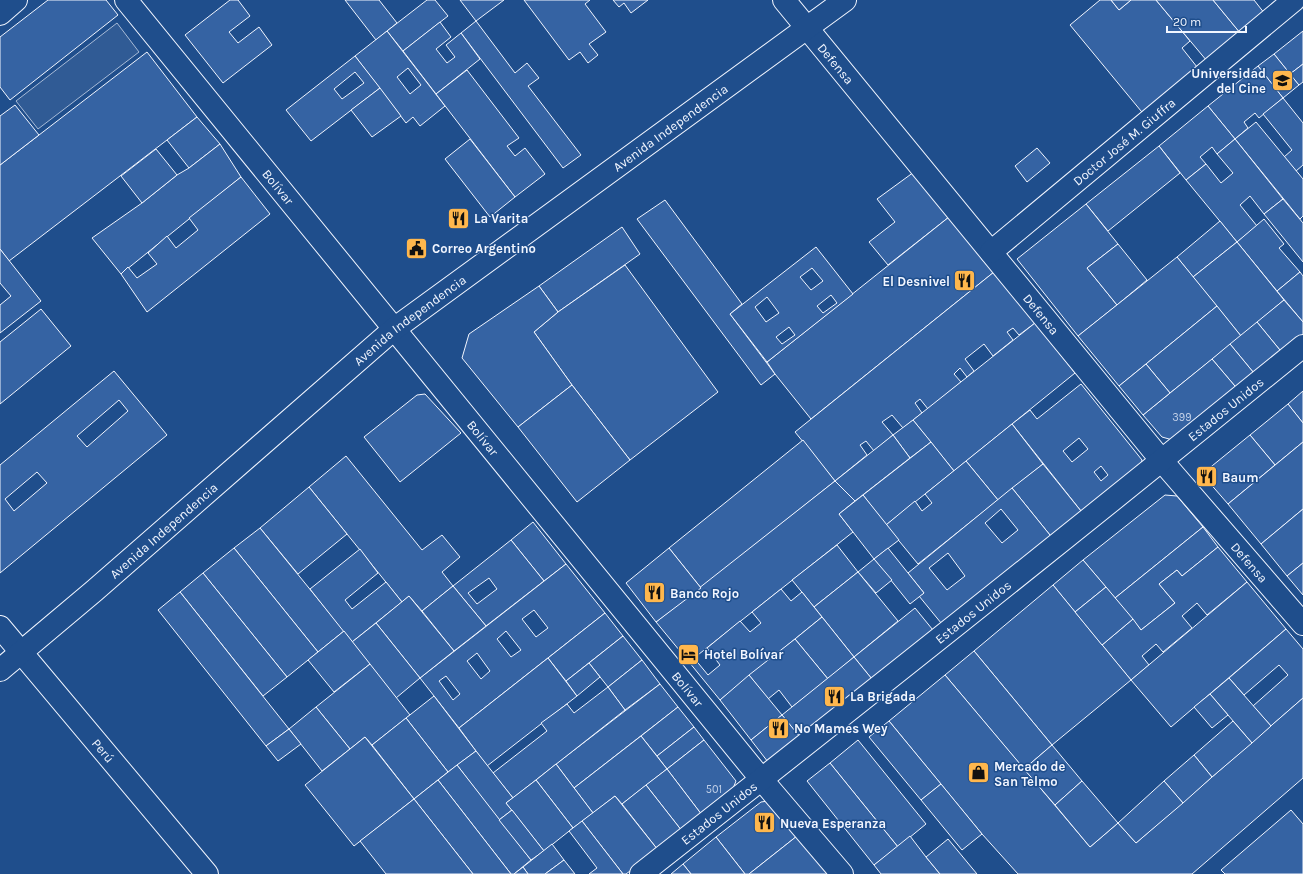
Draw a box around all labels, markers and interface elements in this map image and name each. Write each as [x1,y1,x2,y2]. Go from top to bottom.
scale bar [1167,8,1246,34]
text: 20 m [1173,15,1201,29]
street label: Defensa [814,40,857,87]
place label: Universidad del Cine [1191,66,1266,96]
school or university icon: Universidad del Cine [1269,67,1295,93]
street label: Avenida Independencia [610,81,731,175]
street label: Doctor José M. Giuffra [1070,95,1179,189]
street label: Bolívar [259,166,297,208]
restaurant icon: La Varita [445,205,471,231]
place label: La Varita [474,211,528,226]
public building icon: Correo Argentino [404,235,430,261]
place label: Correo Argentino [432,241,536,256]
restaurant icon: El Desnivel [952,268,978,294]
street label: Avenida Independencia [351,272,469,369]
place label: El Desnivel [882,274,950,289]
street label: Defensa [1020,291,1062,338]
street label: Estados Unidos [1185,374,1267,444]
house number: 399 [1172,411,1192,424]
street label: Bolívar [464,418,502,459]
restaurant icon: Baum [1193,464,1219,490]
place label: Baum [1222,470,1259,485]
street label: Avenida Independencia [107,480,221,582]
street label: Defensa [1228,539,1271,586]
street label: Estados Unidos [932,577,1014,647]
restaurant icon: Banco Rojo [642,580,668,606]
place label: Banco Rojo [670,586,739,601]
hotel icon: Hotel Bolívar [675,641,701,667]
place label: Hotel Bolívar [704,647,784,662]
street label: Bolívar [669,669,706,710]
restaurant icon: La Brigada [821,683,847,709]
place label: La Brigada [850,689,916,704]
restaurant icon: No Mames Wey [766,715,792,741]
place label: No Mames Wey [794,721,888,736]
street label: Perú [89,736,117,766]
place label: Mercado de San Telmo [994,759,1065,789]
shop icon: Mercado de San Telmo [966,760,992,786]
street label: Estados Unidos [678,779,760,848]
house number: 501 [706,783,722,796]
restaurant icon: Nueva Esperanza [752,810,778,836]
place label: Nueva Esperanza [780,816,886,831]

